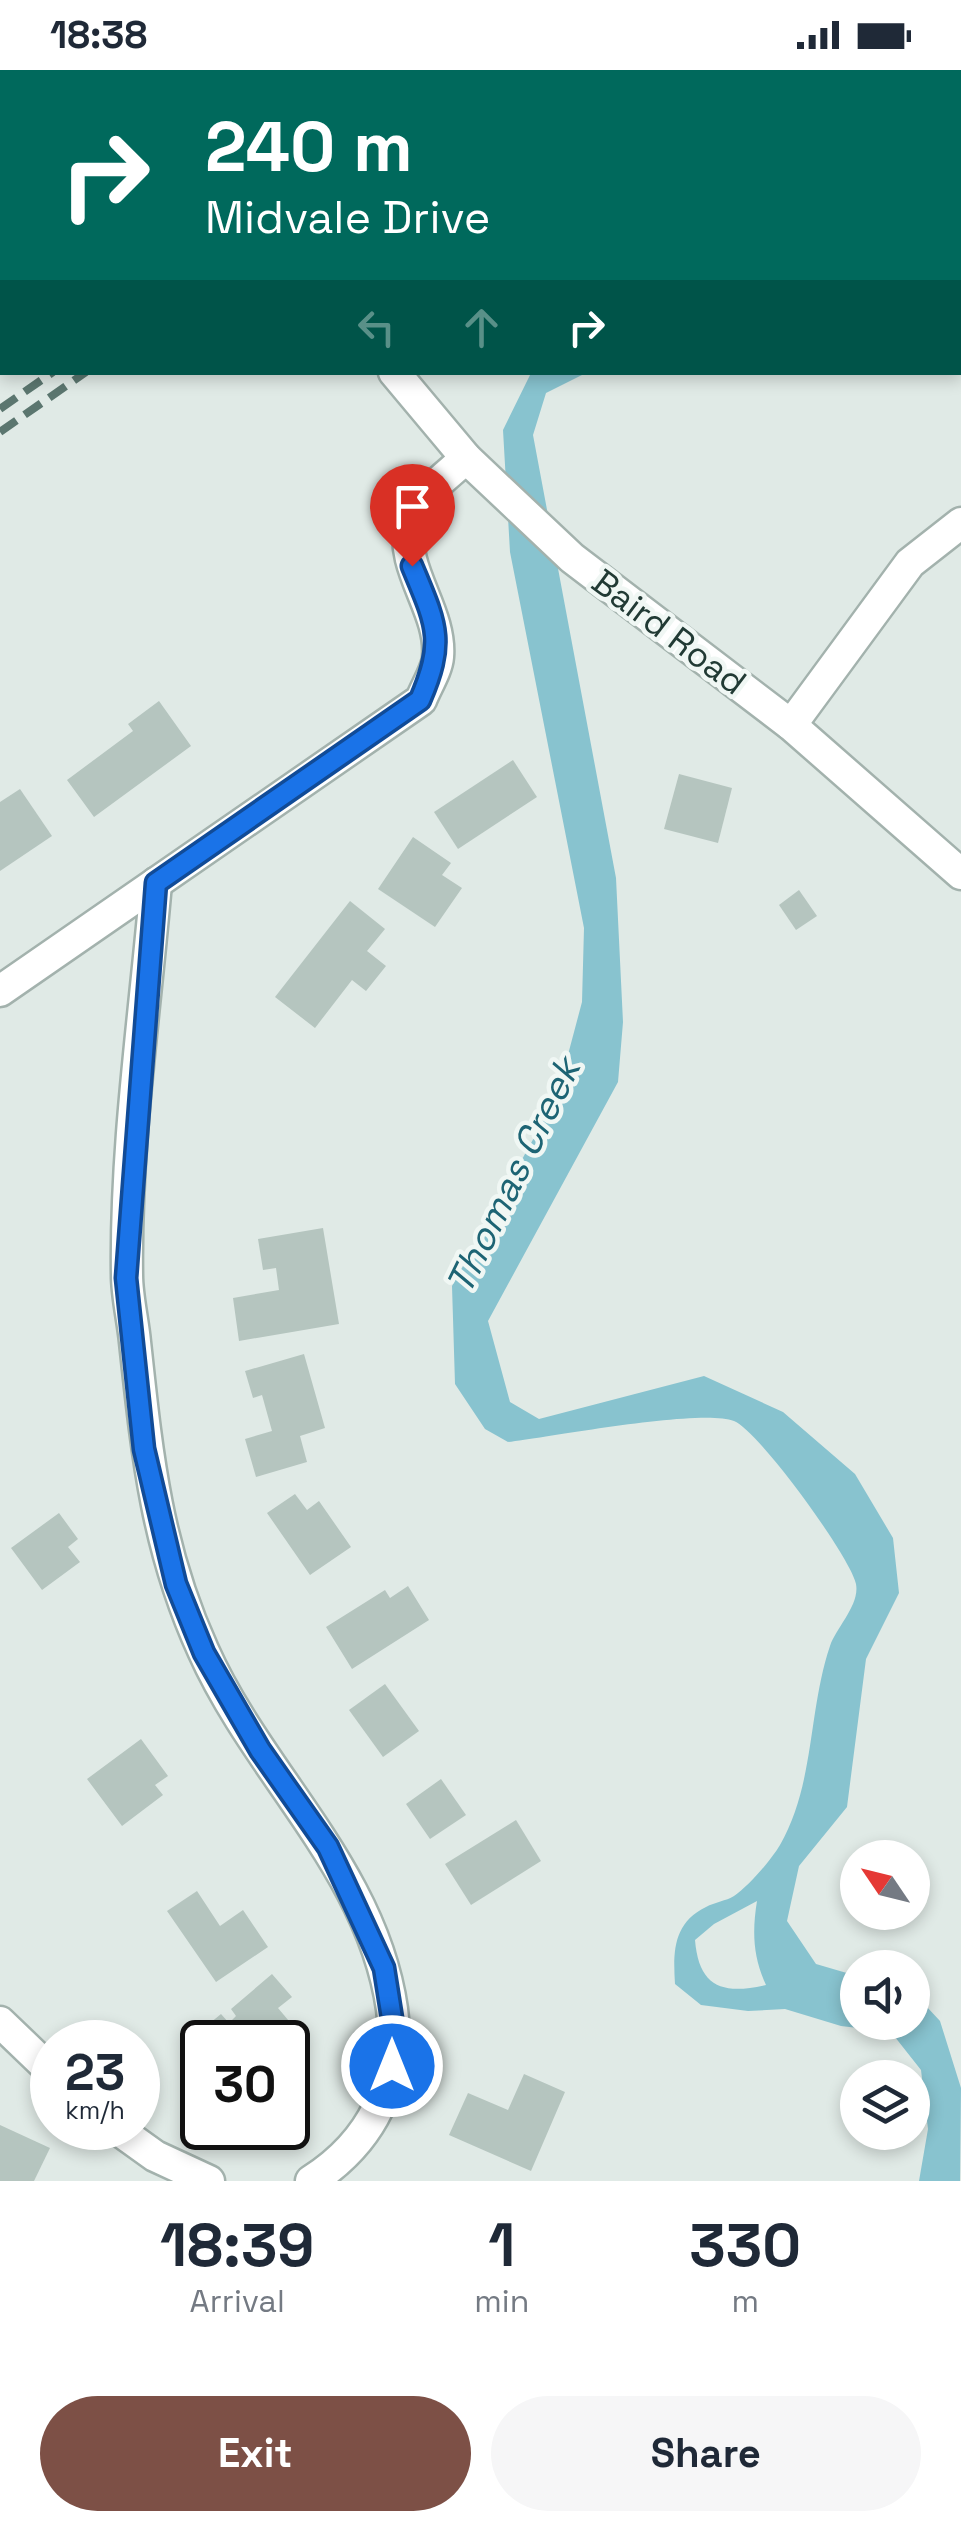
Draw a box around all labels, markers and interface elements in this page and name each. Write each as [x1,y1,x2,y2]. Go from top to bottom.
text: 18:38 [50,11,147,59]
text: 240 m [205,102,413,191]
icon: right [40,110,170,240]
text: Midvale Drive [205,189,490,246]
icon: left [349,300,404,355]
icon: ahead [454,300,509,355]
icon: right [559,300,614,355]
pin [370,464,455,567]
icon: arrive [385,479,440,534]
street label: Baird Road [583,560,755,704]
water label: Thomas Creek [435,1046,593,1302]
north arrow [840,1840,930,1930]
map controls [840,1840,930,2150]
button: sound [840,1950,930,2040]
position arrow [340,2014,444,2118]
speed limit sign: 30 [180,2020,310,2150]
text: 23 [65,2041,125,2105]
button: layers [840,2060,930,2150]
text: km/h [65,2094,125,2126]
text: 18:39 [160,2207,314,2284]
text: 1 [488,2207,515,2284]
text: 330 [689,2207,801,2284]
text: Arrival [190,2281,285,2321]
text: min [474,2281,529,2321]
text: m [731,2281,759,2321]
button: Exit [40,2396,471,2511]
button: Share [491,2396,921,2511]

